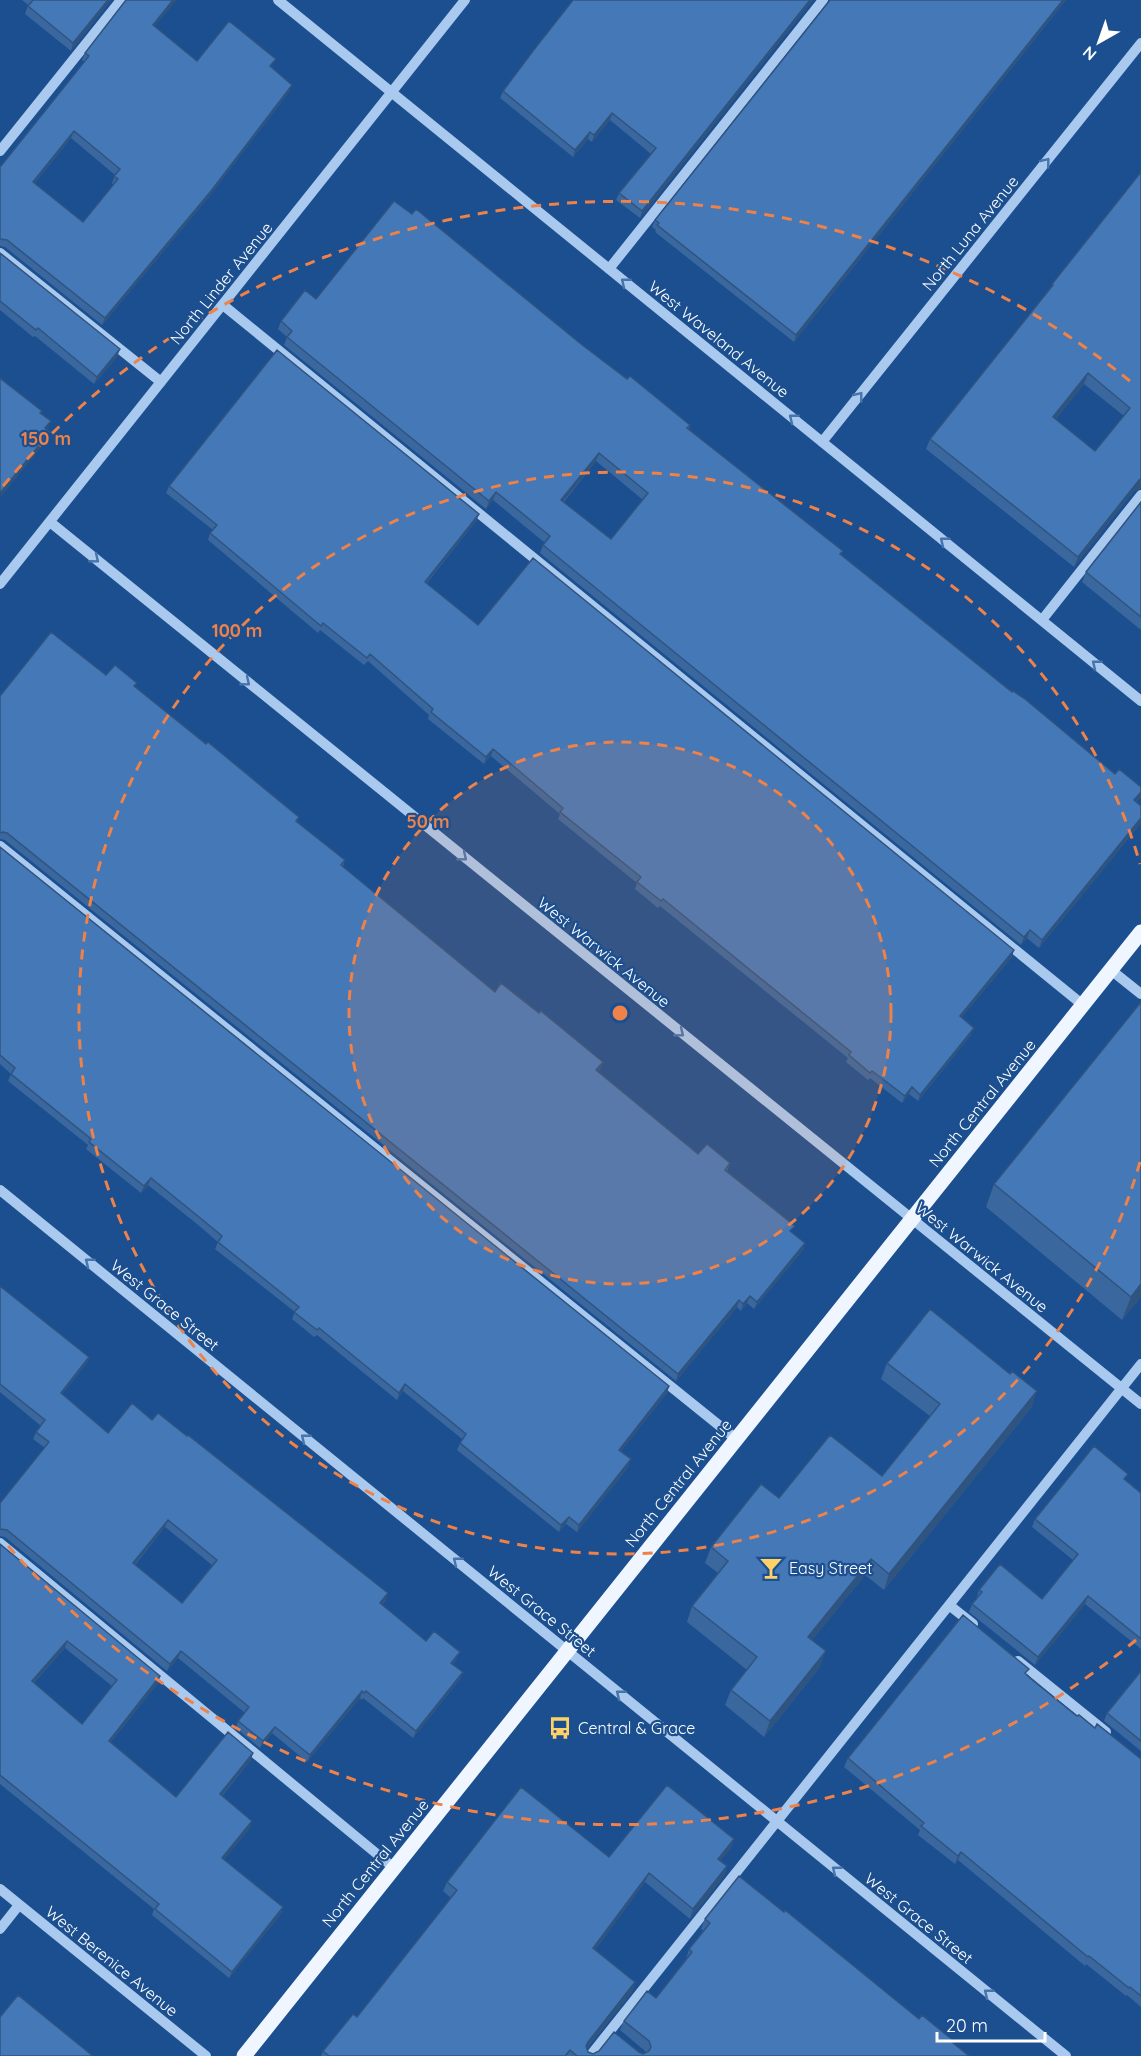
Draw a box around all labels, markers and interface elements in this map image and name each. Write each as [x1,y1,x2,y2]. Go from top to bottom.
north arrow [1069,12,1129,72]
text: N [1078,42,1100,65]
one-way arrow [1038,158,1049,169]
street label: North Luna Avenue [918,172,1022,294]
street label: North Linder Avenue [166,218,276,348]
street label: West Waveland Avenue [645,276,793,402]
one-way arrow [621,278,632,289]
one-way arrow [851,392,862,403]
one-way arrow [789,415,800,426]
text: 150 m [21,427,71,450]
one-way arrow [940,537,951,548]
one-way arrow [88,552,99,563]
text: 100 m [212,619,262,642]
one-way arrow [1091,660,1102,671]
one-way arrow [239,674,250,685]
text: 50 m [406,810,450,833]
one-way arrow [456,850,467,861]
street label: West Warwick Avenue [534,892,674,1012]
centre of rings [610,1003,630,1023]
one-way arrow [673,1026,684,1037]
street label: North Central Avenue [924,1035,1040,1171]
street label: West Warwick Avenue [912,1197,1052,1317]
street label: West Grace Street [107,1255,223,1355]
one-way arrow [85,1259,96,1270]
street label: North Central Avenue [620,1415,736,1551]
one-way arrow [301,1434,312,1445]
bar icon: Easy Street [758,1555,784,1581]
one-way arrow [453,1557,464,1568]
place label: Easy Street [789,1558,872,1578]
street label: West Grace Street [484,1561,600,1661]
one-way arrow [616,1690,627,1701]
bus stop icon: Central & Grace [547,1715,573,1741]
place label: Central & Grace [578,1718,695,1738]
street label: North Central Avenue [317,1795,433,1931]
one-way arrow [832,1866,843,1877]
street label: West Grace Street [861,1868,977,1968]
street label: West Berenice Avenue [42,1901,182,2021]
one-way arrow [983,1989,994,2000]
scale bar [937,2005,1045,2043]
text: 20 m [946,2014,988,2037]

